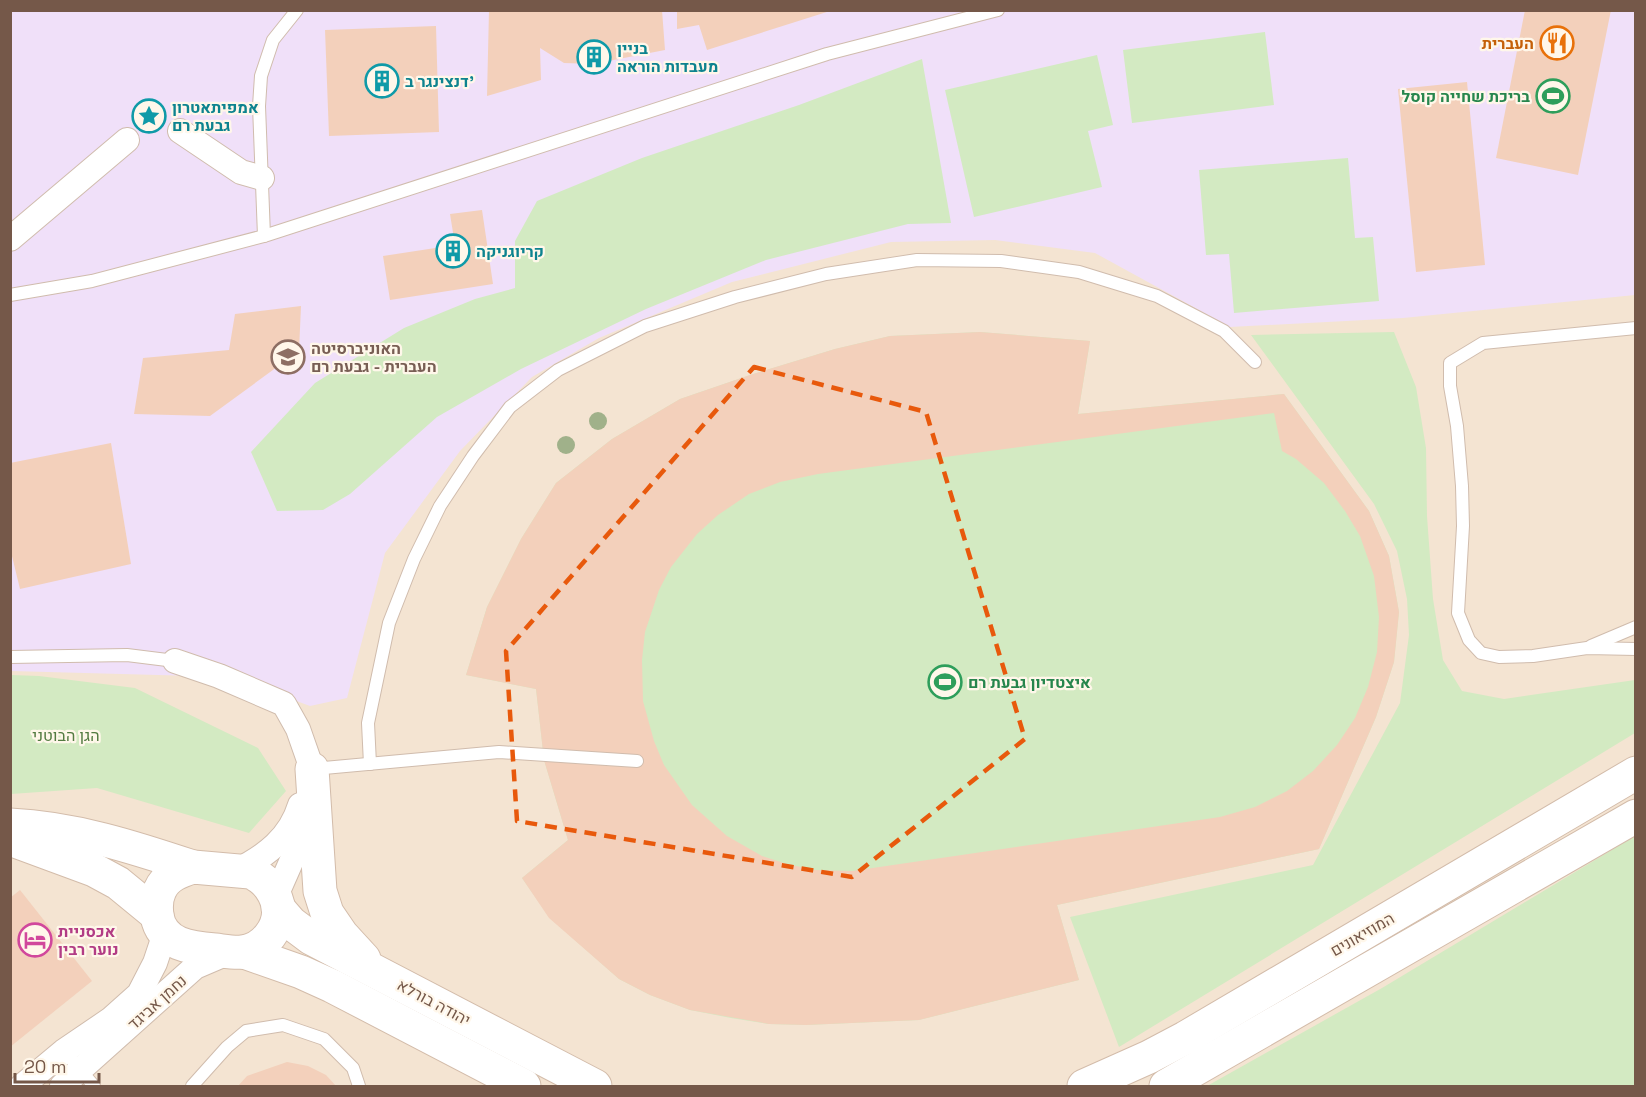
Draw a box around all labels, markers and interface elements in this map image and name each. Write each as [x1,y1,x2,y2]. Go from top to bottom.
restaurant icon: העברית [1539,25,1575,61]
place label: העברית [1482,33,1534,54]
place label: בניין מעבדות הוראה [617,38,718,77]
building icon: בניין מעבדות הוראה [576,39,612,75]
building icon: דנצינגר ב' [364,63,400,99]
place label: דנצינגר ב' [405,71,474,92]
sports icon: בריכת שחייה קוסל [1535,78,1571,114]
place label: בריכת שחייה קוסל [1402,86,1530,107]
place label: אמפיתאטרון גבעת רם [172,97,259,136]
place icon: אמפיתאטרון גבעת רם [131,98,167,134]
building icon: קריוגניקה [435,233,471,269]
place label: קריוגניקה [476,241,544,262]
place label: האוניברסיטה העברית - גבעת רם [311,338,437,377]
school or university icon: האוניברסיטה העברית - גבעת רם [270,339,306,375]
sports icon: איצטדיון גבעת רם [927,664,963,700]
place label: איצטדיון גבעת רם [968,672,1091,693]
park label: הגן הבוטני [32,725,100,746]
street label: המוזיאונים [1326,908,1398,961]
place label: אכסניית נוער רבין [58,921,119,960]
hotel icon: אכסניית נוער רבין [17,922,53,958]
street label: נחמן אביגד [123,970,191,1034]
street label: יהודה בורלא [393,974,474,1031]
scale bar [15,1046,99,1084]
text: 20 m [24,1055,67,1078]

